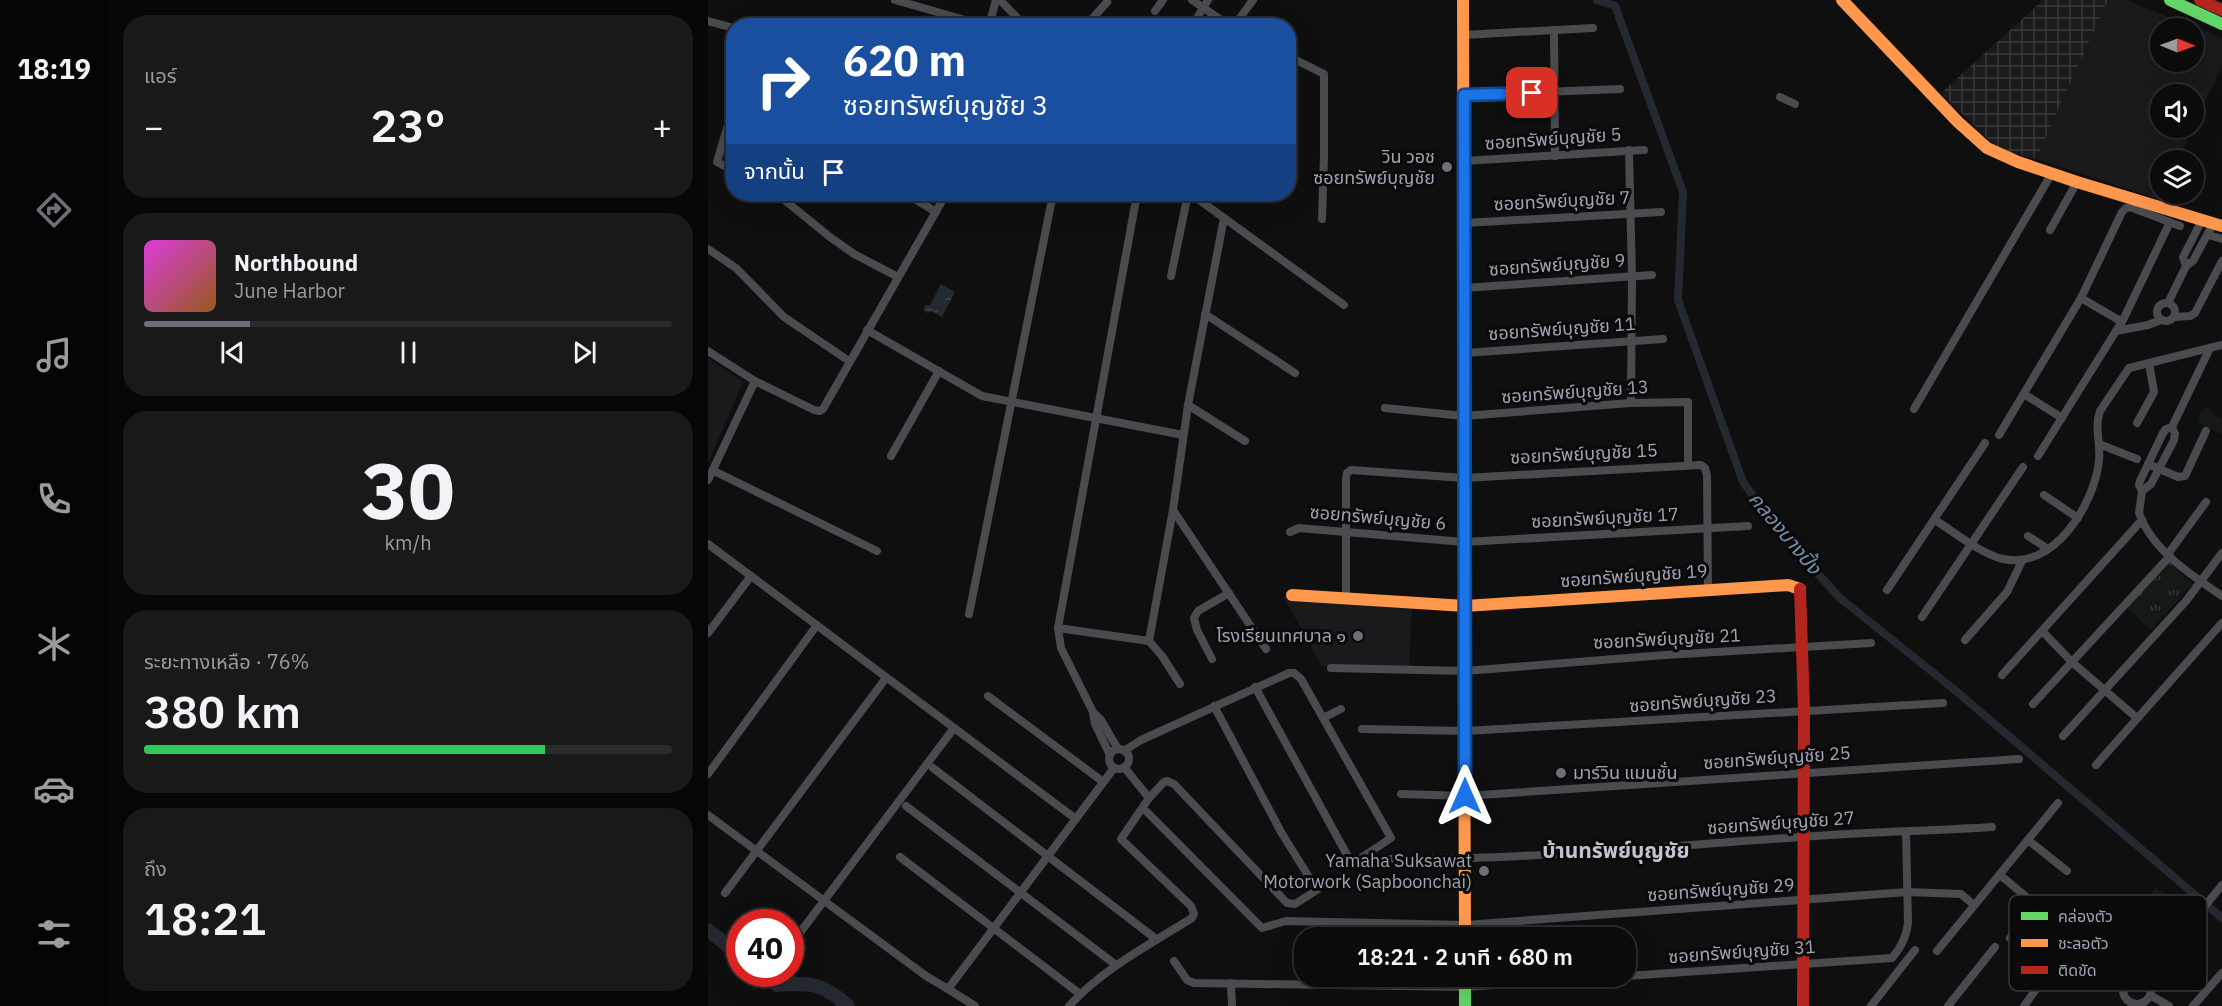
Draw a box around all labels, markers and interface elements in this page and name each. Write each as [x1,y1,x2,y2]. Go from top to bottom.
north arrow [2150,18,2204,72]
map controls [2150,18,2204,204]
text: 620 m [843,33,966,88]
icon: right [744,42,822,120]
text: 18:19 [17,51,91,86]
text: แอร์ [144,62,176,89]
pin [1506,67,1557,118]
icon: arrive [1515,76,1548,109]
button: sound [2150,84,2204,138]
text: ซอยทรัพย์บุญชัย 3 [843,87,1048,122]
text: 23° [370,96,446,154]
text: − [144,105,164,148]
text: + [652,105,672,148]
street label: ซอยทรัพย์บุญชัย 5 [1484,122,1622,155]
place label: วิน วอช ซอยทรัพย์บุญชัย [1313,145,1435,189]
button: layers [2150,150,2204,204]
text: จากนั้น [744,156,805,185]
icon: arrive [817,156,850,189]
marker: วิน วอช ซอยทรัพย์บุญชัย [1440,160,1454,174]
street label: ซอยทรัพย์บุญชัย 7 [1493,185,1631,216]
icon: directions [33,189,75,231]
text: Northbound [234,248,358,277]
street label: ซอยทรัพย์บุญชัย 9 [1488,248,1626,281]
text: June Harbor [234,277,345,304]
street label: ซอยทรัพย์บุญชัย 11 [1488,312,1636,345]
icon: music [33,334,75,376]
icon: previous [216,336,249,369]
icon: pause [392,336,425,369]
icon: next [568,336,601,369]
street label: ซอยทรัพย์บุญชัย 13 [1501,375,1649,408]
street label: ซอยทรัพย์บุญชัย 15 [1510,438,1658,469]
text: 30 [361,439,455,540]
icon: phone [33,478,75,520]
water label: คลองบางปิ้ง [1743,486,1829,581]
street label: ซอยทรัพย์บุญชัย 6 [1309,500,1447,535]
street label: ซอยทรัพย์บุญชัย 17 [1531,502,1679,533]
text: km/h [384,529,432,556]
street label: ซอยทรัพย์บุญชัย 19 [1560,559,1708,592]
icon: climate [33,623,75,665]
street label: ซอยทรัพย์บุญชัย 21 [1593,623,1741,654]
place label: โรงเรียนเทศบาล ๑ [1216,624,1346,647]
marker: โรงเรียนเทศบาล ๑ [1351,629,1365,643]
text: ระยะทางเหลือ · 76% [144,648,309,675]
text: 380 km [144,682,301,740]
street label: ซอยทรัพย์บุญชัย 23 [1629,684,1777,717]
street label: ซอยทรัพย์บุญชัย 25 [1703,741,1851,774]
place label: มาร์วิน แมนชั่น [1573,761,1678,784]
position arrow [1433,764,1497,828]
marker: มาร์วิน แมนชั่น [1554,766,1568,780]
icon: car [33,768,75,810]
street label: ซอยทรัพย์บุญชัย 27 [1707,806,1855,839]
district label: บ้านทรัพย์บุญชัย [1542,836,1690,864]
place label: Yamaha Suksawat Motorwork (Sapboonchai) [1263,849,1472,893]
text: ถึง [144,855,167,882]
marker: Yamaha Suksawat Motorwork (Sapboonchai) [1477,864,1491,878]
street label: ซอยทรัพย์บุญชัย 29 [1647,873,1795,906]
text: 18:21 [144,889,266,947]
legend [2009,895,2207,991]
text: คล่องตัว [2058,906,2113,926]
speed limit sign: 40 [726,909,804,987]
icon: filters [33,913,75,955]
text: ชะลอตัว [2058,933,2109,953]
street label: ซอยทรัพย์บุญชัย 31 [1668,935,1816,968]
text: 18:21 · 2 นาที · 680 m [1357,942,1573,971]
text: ติดขัด [2058,960,2097,980]

